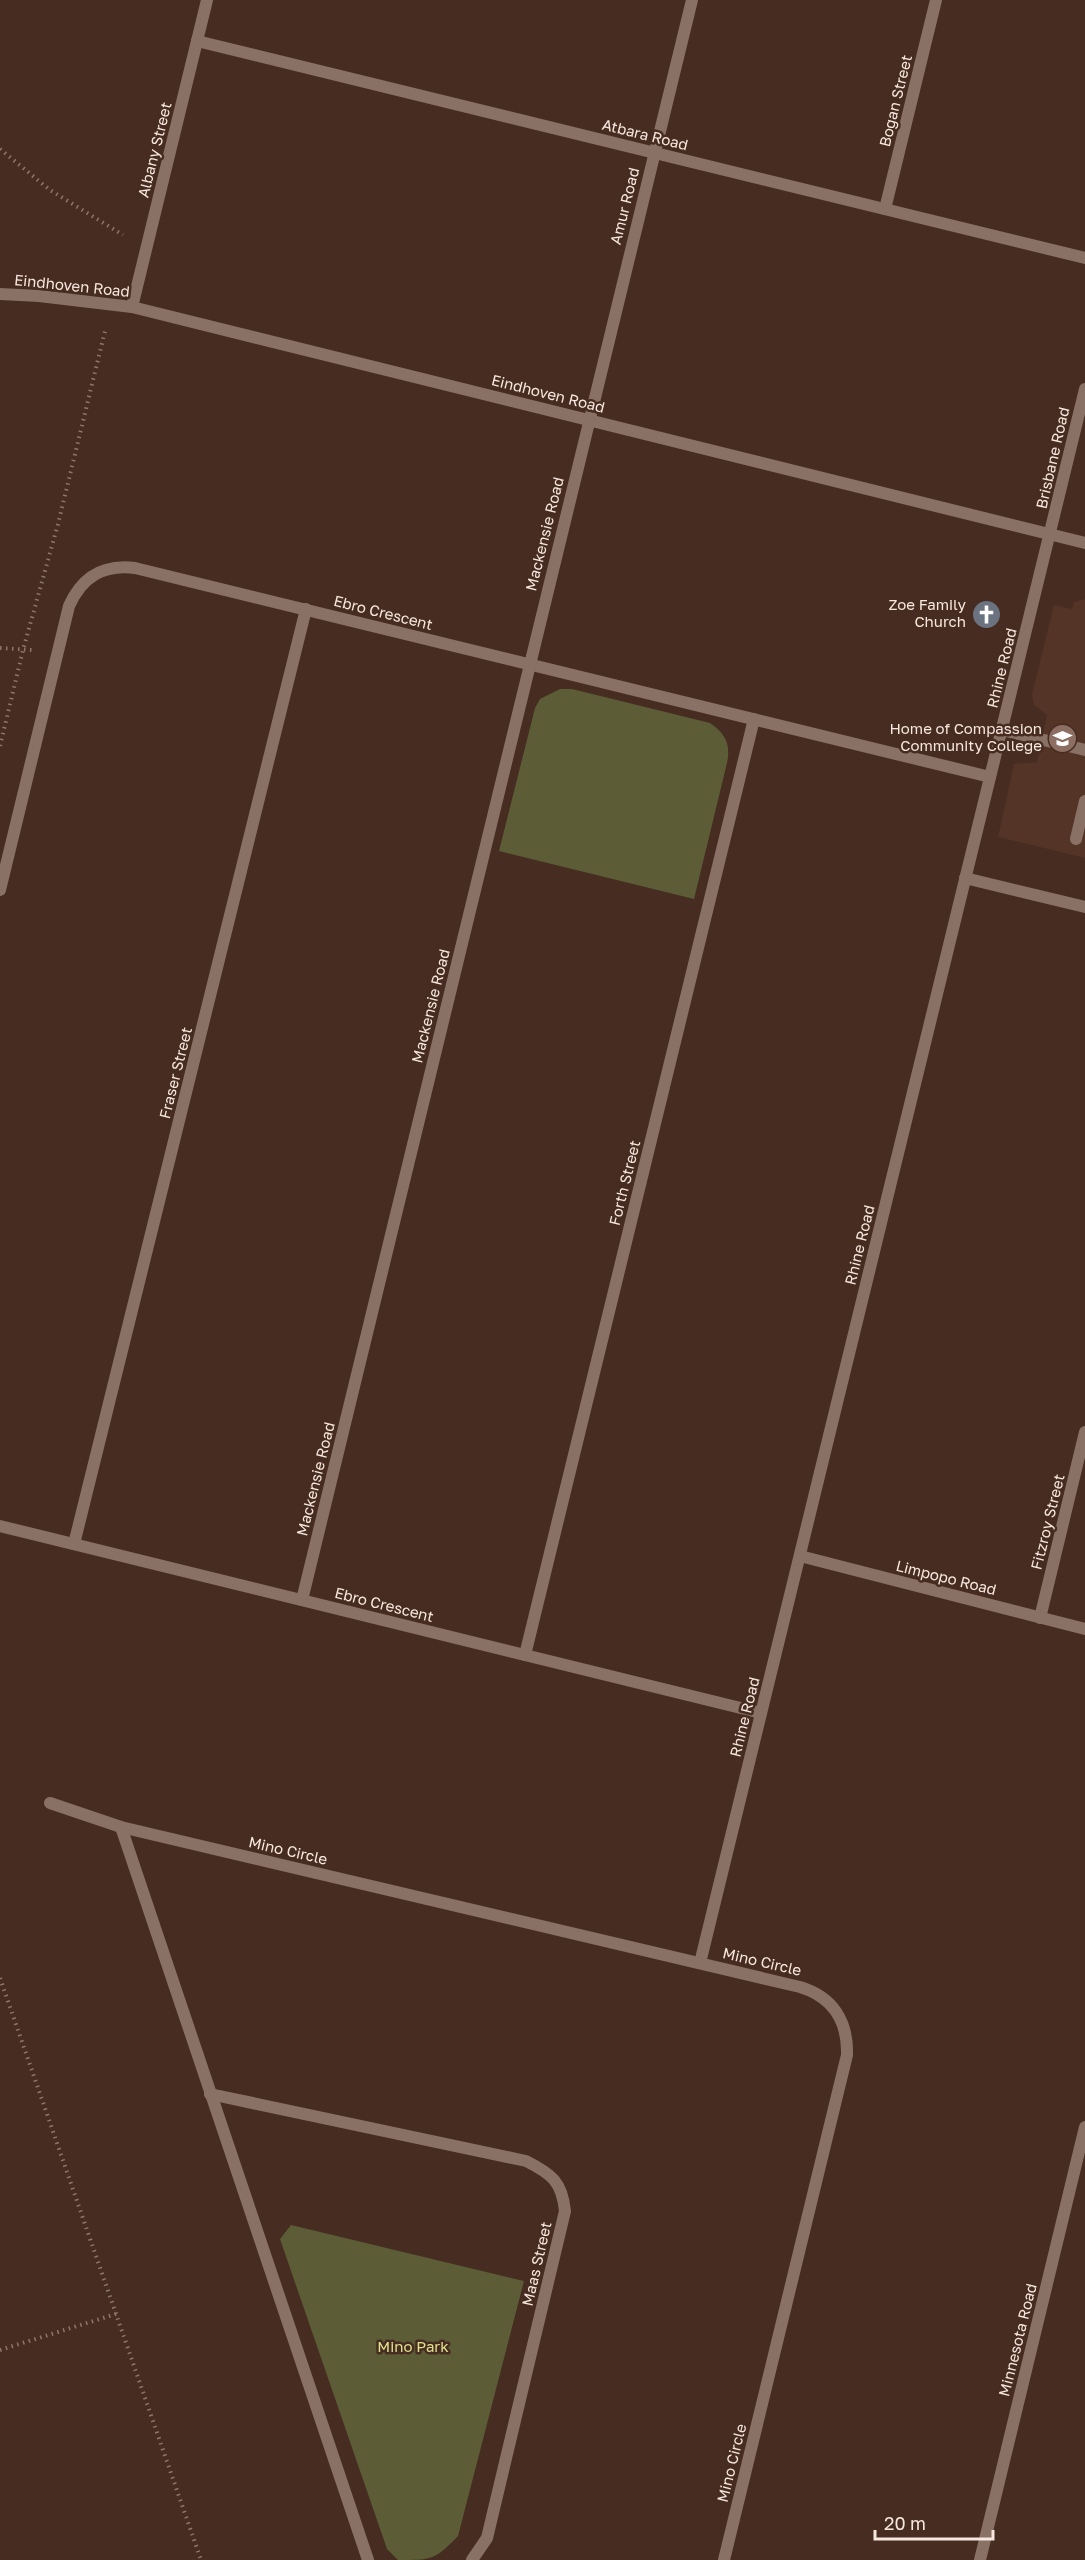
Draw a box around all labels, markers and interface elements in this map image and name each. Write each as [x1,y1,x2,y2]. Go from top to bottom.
street label: Bogan Street [875,53,915,149]
street label: Albany Street [133,100,175,199]
street label: Atbara Road [600,115,690,153]
street label: Amur Road [606,165,642,246]
street label: Eindhoven Road [13,270,131,300]
street label: Eindhoven Road [490,370,607,416]
street label: Brisbane Road [1032,405,1072,510]
street label: Mackensie Road [521,475,567,593]
street label: Ebro Crescent [332,591,435,633]
place label: Zoe Family Church [889,595,967,630]
church icon: Zoe Family Church [971,598,1003,630]
street label: Rhine Road [982,626,1020,710]
place label: Home of Compassion Community College [889,719,1042,754]
school or university icon: Home of Compassion Community College [1047,722,1079,754]
street label: Mackensie Road [407,947,453,1065]
street label: Fraser Street [155,1025,195,1120]
street label: Forth Street [605,1138,643,1227]
street label: Rhine Road [840,1203,878,1287]
street label: Mackensie Road [292,1420,338,1538]
street label: Fitzroy Street [1026,1472,1068,1571]
street label: Limpopo Road [894,1556,998,1598]
street label: Ebro Crescent [333,1583,436,1625]
street label: Rhine Road [725,1675,763,1759]
street label: Mino Circle [247,1832,330,1868]
street label: Mino Circle [721,1943,804,1979]
street label: Maas Street [518,2220,554,2308]
street label: Minnesota Road [994,2281,1040,2398]
park label: Mino Park [377,2337,449,2355]
street label: Mino Circle [713,2421,750,2504]
scale bar [875,2503,994,2541]
text: 20 m [884,2512,926,2534]

